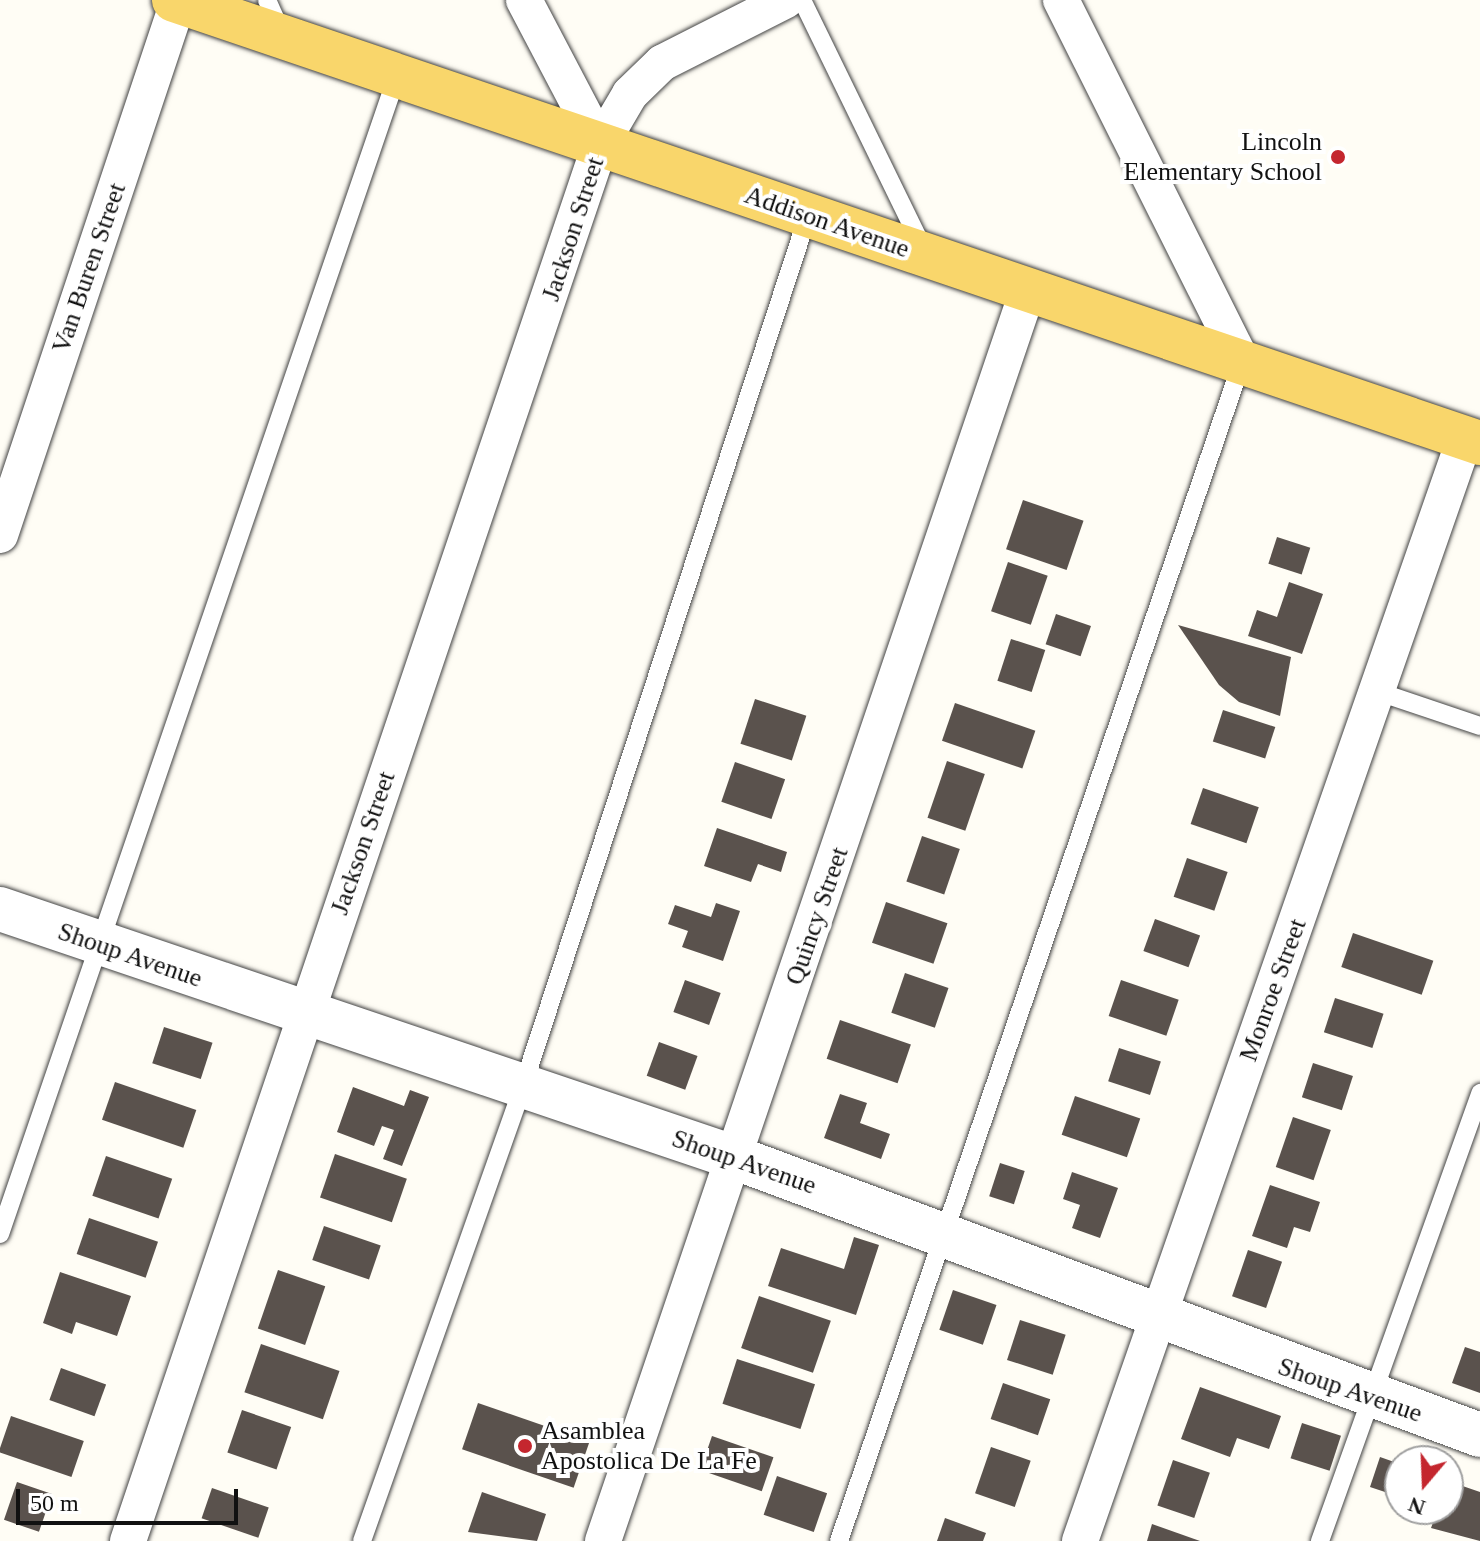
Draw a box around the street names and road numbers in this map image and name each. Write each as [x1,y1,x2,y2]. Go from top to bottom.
street label: Jackson Street [535,153,611,305]
street label: Van Buren Street [45,179,133,357]
street label: Addison Avenue [740,179,914,265]
street label: Jackson Street [324,767,402,919]
street label: Quincy Street [779,843,855,989]
street label: Monroe Street [1233,914,1313,1066]
street label: Shoup Avenue [53,916,207,994]
street label: Shoup Avenue [667,1123,821,1201]
street label: Shoup Avenue [1273,1351,1427,1429]

